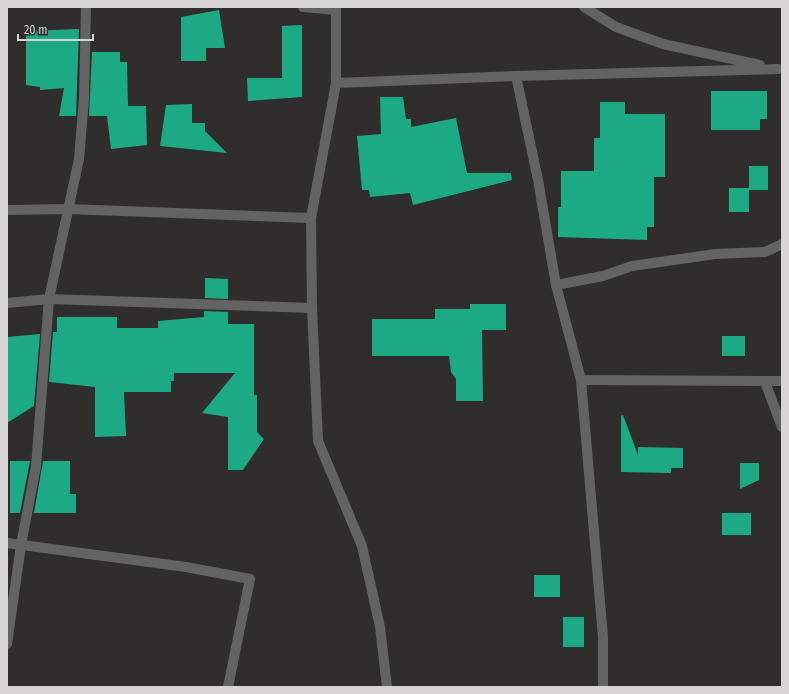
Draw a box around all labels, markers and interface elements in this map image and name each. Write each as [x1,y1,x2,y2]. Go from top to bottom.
scale bar [18,16,93,42]
text: 20 m [24,23,48,37]

